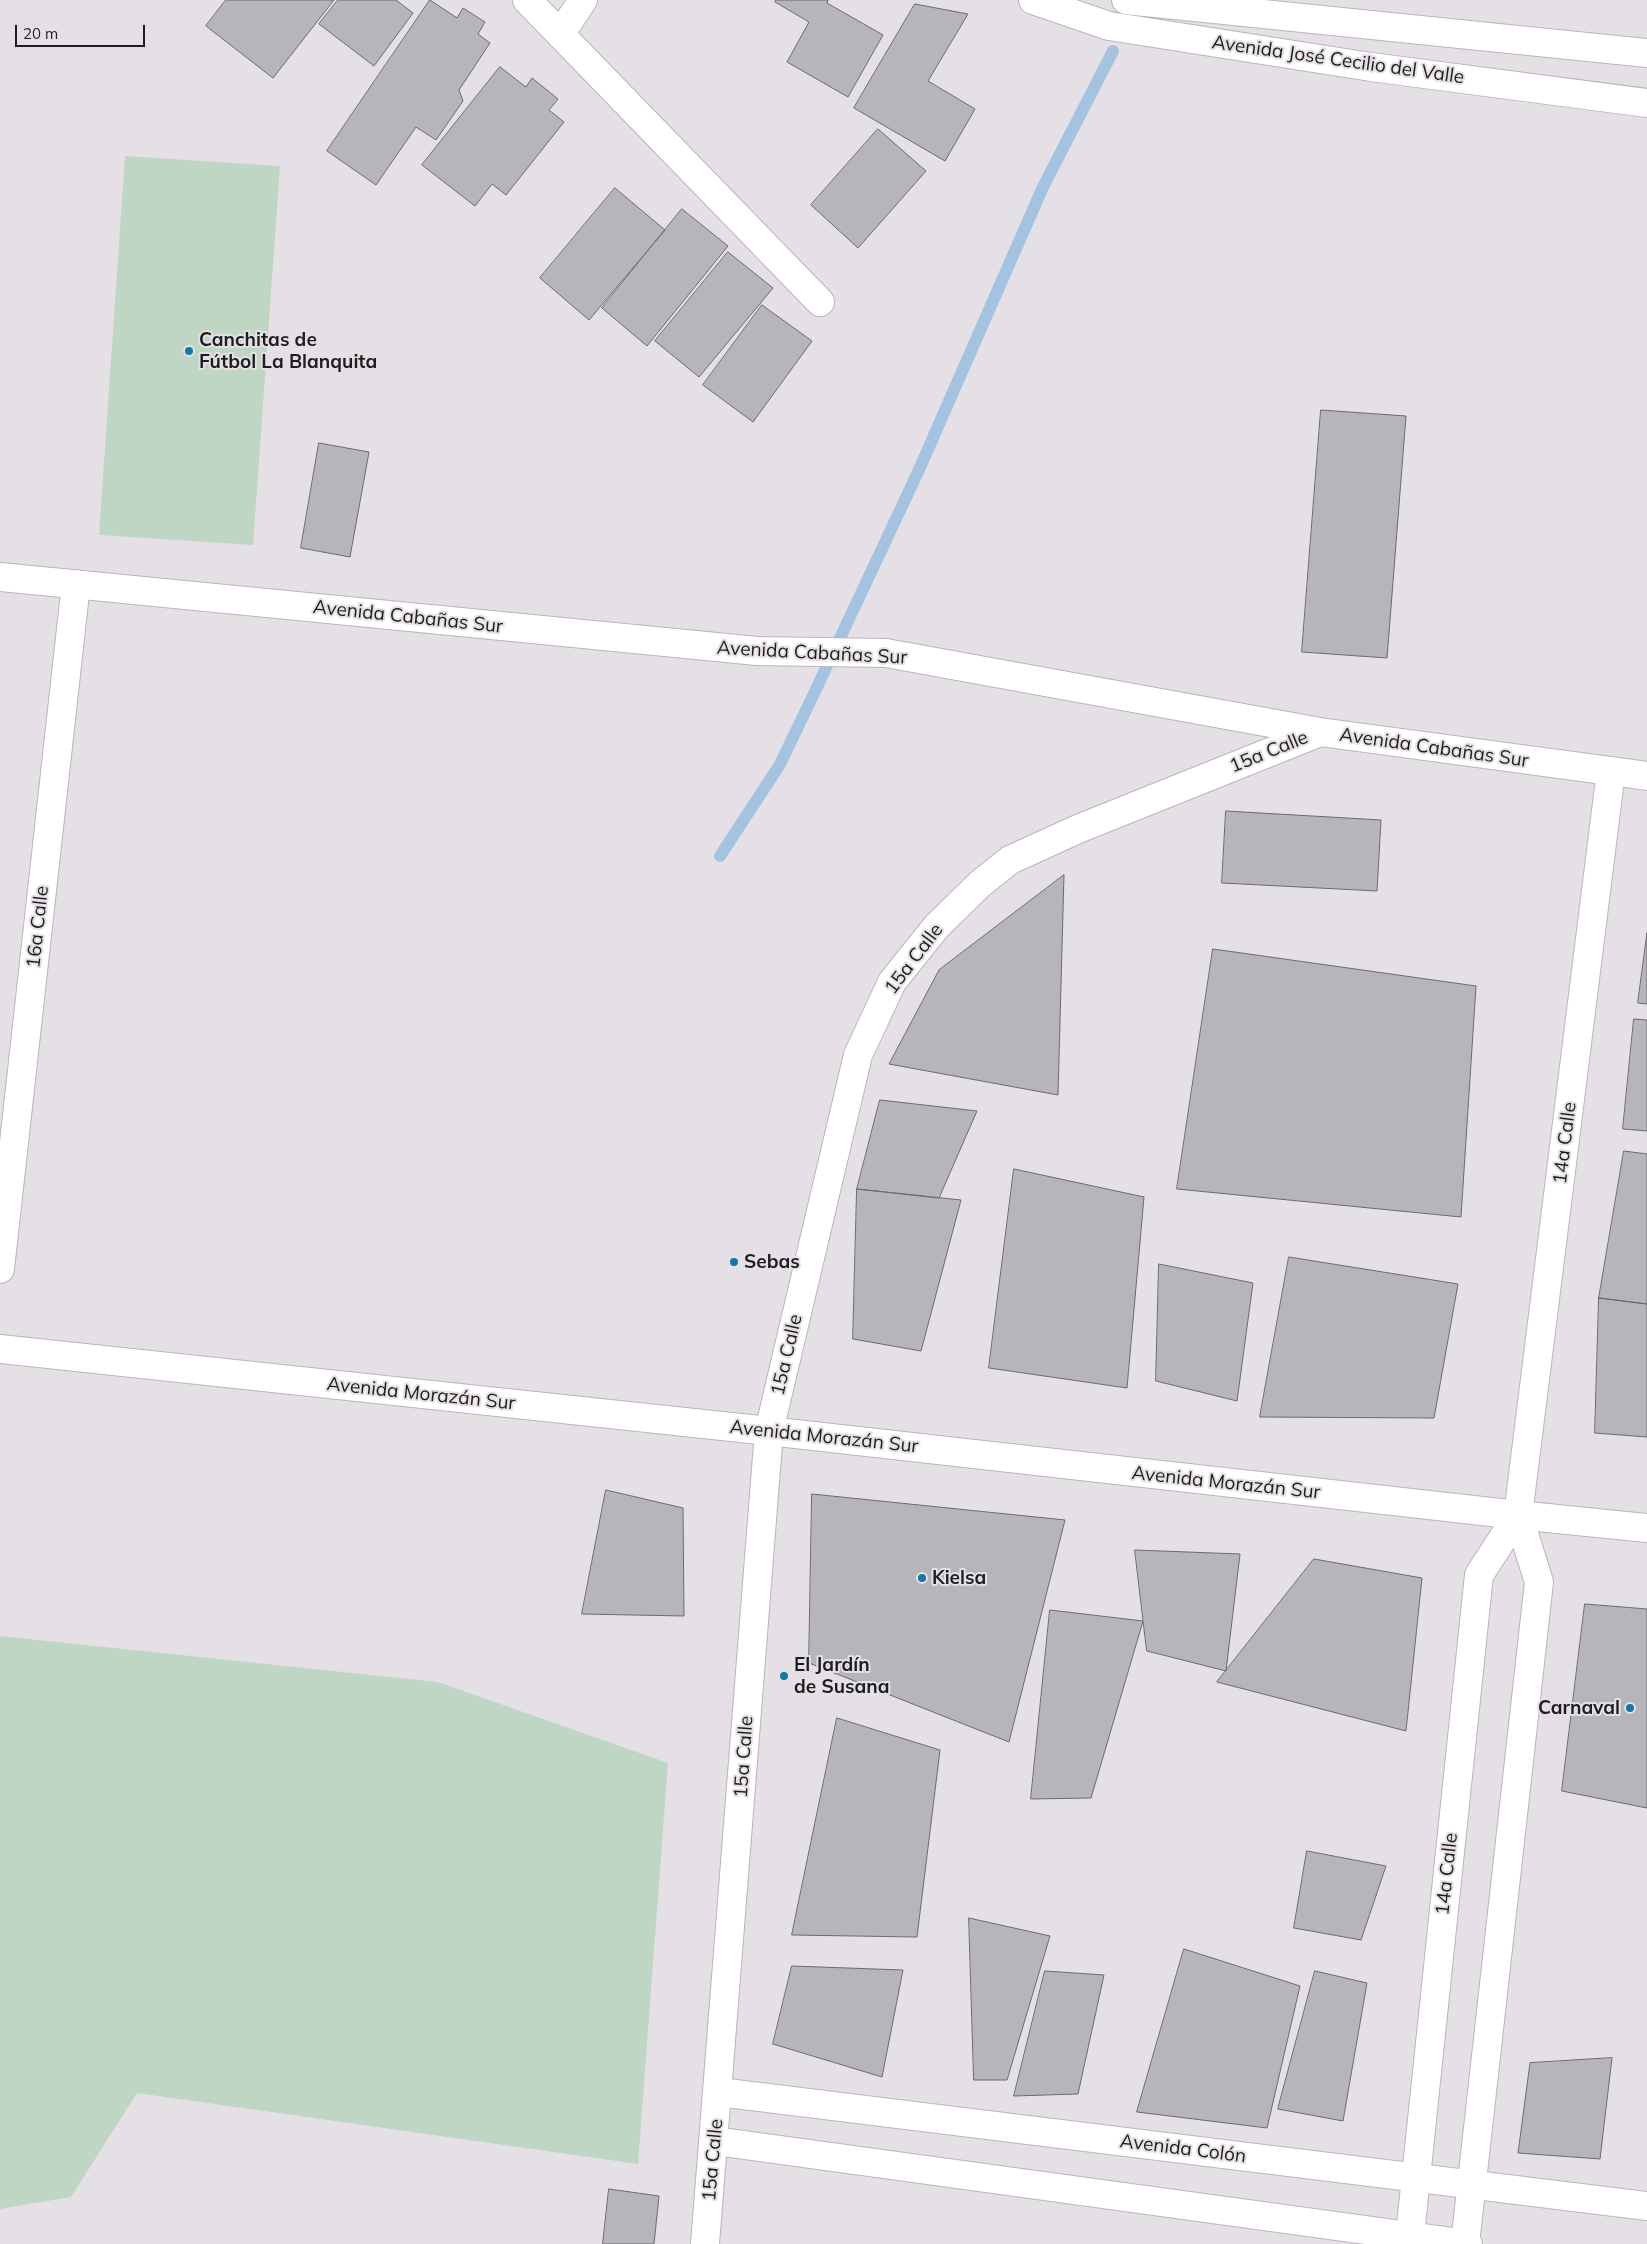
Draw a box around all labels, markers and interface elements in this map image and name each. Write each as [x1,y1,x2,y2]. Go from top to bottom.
scale bar [18,15,148,47]
text: 20 m [23,24,58,43]
street label: Avenida José Cecilio del Valle [1210,31,1466,89]
place label: Canchitas de Fútbol La Blanquita [199,329,377,373]
marker: Canchitas de Fútbol La Blanquita [183,345,195,357]
street label: Avenida Cabañas Sur [312,596,504,638]
street label: Avenida Cabañas Sur [716,637,908,669]
street label: Avenida Cabañas Sur [1338,723,1530,773]
street label: 15a Calle [1226,726,1312,778]
street label: 16a Calle [22,885,54,969]
street label: 15a Calle [880,919,948,999]
street label: 14a Calle [1549,1101,1581,1185]
place label: Sebas [744,1251,800,1273]
marker: Sebas [728,1256,740,1268]
street label: 15a Calle [767,1312,807,1398]
street label: Avenida Morazán Sur [326,1373,516,1415]
street label: Avenida Morazán Sur [729,1416,919,1458]
street label: Avenida Morazán Sur [1131,1462,1321,1504]
place label: Kielsa [932,1567,986,1589]
marker: Kielsa [916,1572,928,1584]
place label: El Jardín de Susana [794,1654,890,1698]
marker: El Jardín de Susana [778,1670,790,1682]
place label: Carnaval [1538,1697,1620,1719]
marker: Carnaval [1624,1702,1636,1714]
street label: 15a Calle [730,1715,758,1799]
street label: 14a Calle [1431,1832,1463,1916]
street label: 15a Calle [698,2118,728,2202]
street label: Avenida Colón [1119,2130,1247,2168]

